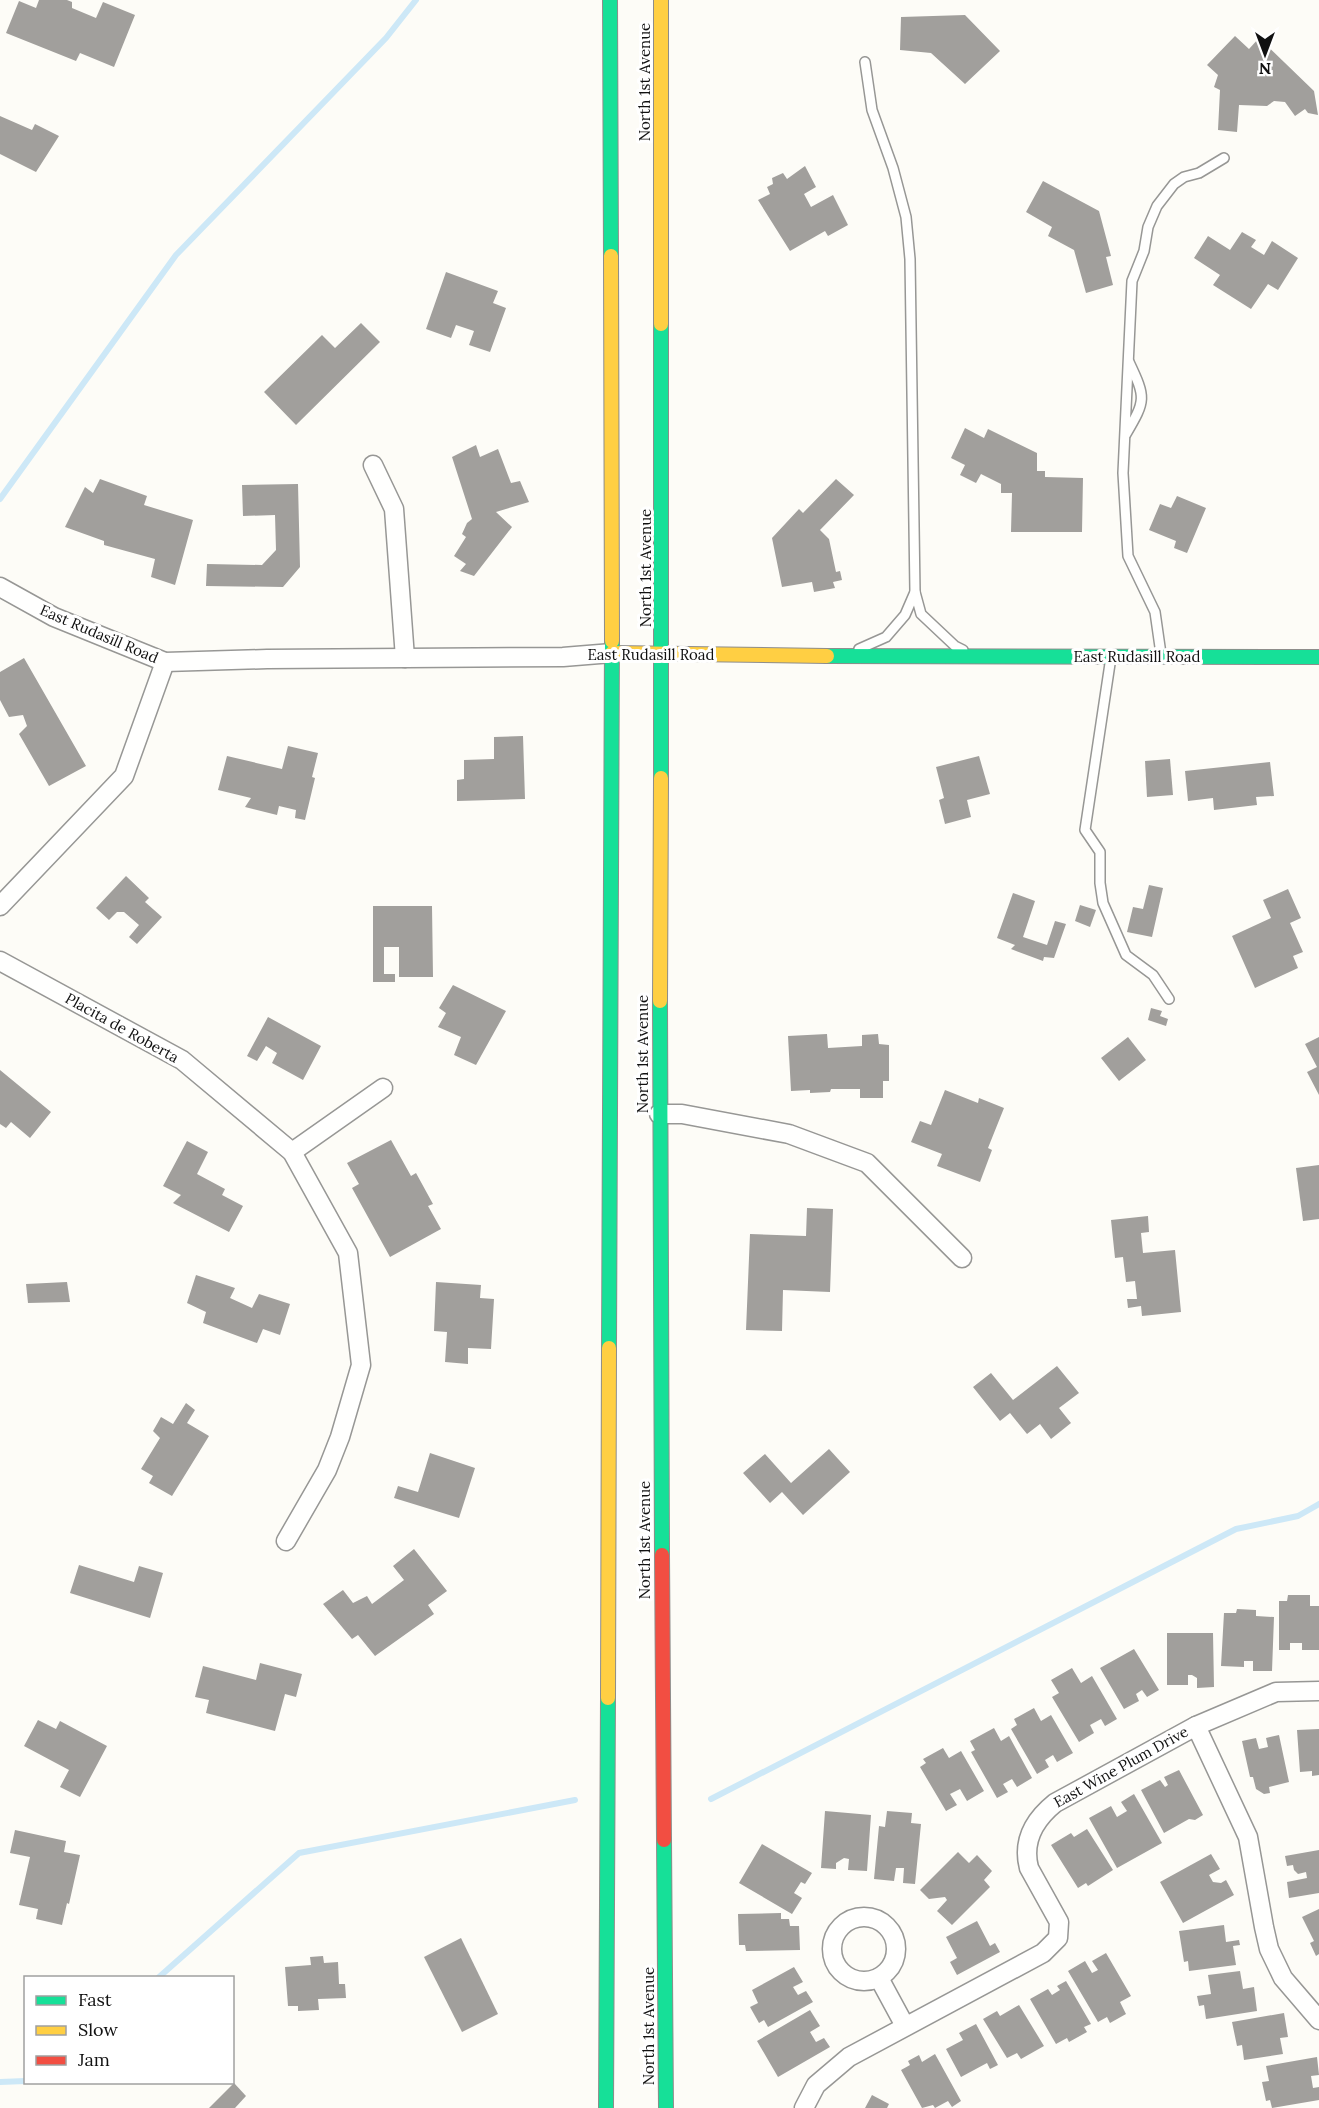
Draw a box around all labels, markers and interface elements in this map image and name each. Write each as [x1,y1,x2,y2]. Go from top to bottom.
street label: North 1st Avenue [635,23,654,141]
north arrow [1235,24,1295,84]
text: N [1259,59,1271,79]
street label: North 1st Avenue [636,509,655,627]
street label: East Rudasill Road [37,600,161,667]
street label: East Rudasill Road [588,645,714,664]
street label: East Rudasill Road [1074,647,1200,666]
street label: Placita de Roberta [62,988,183,1067]
street label: North 1st Avenue [633,995,652,1113]
street label: North 1st Avenue [635,1481,654,1599]
street label: East Wine Plum Drive [1050,1722,1191,1811]
street label: North 1st Avenue [639,1967,658,2085]
legend [24,1976,234,2084]
text: Fast [78,1988,112,2011]
text: Slow [78,2018,118,2041]
text: Jam [77,2048,110,2071]

